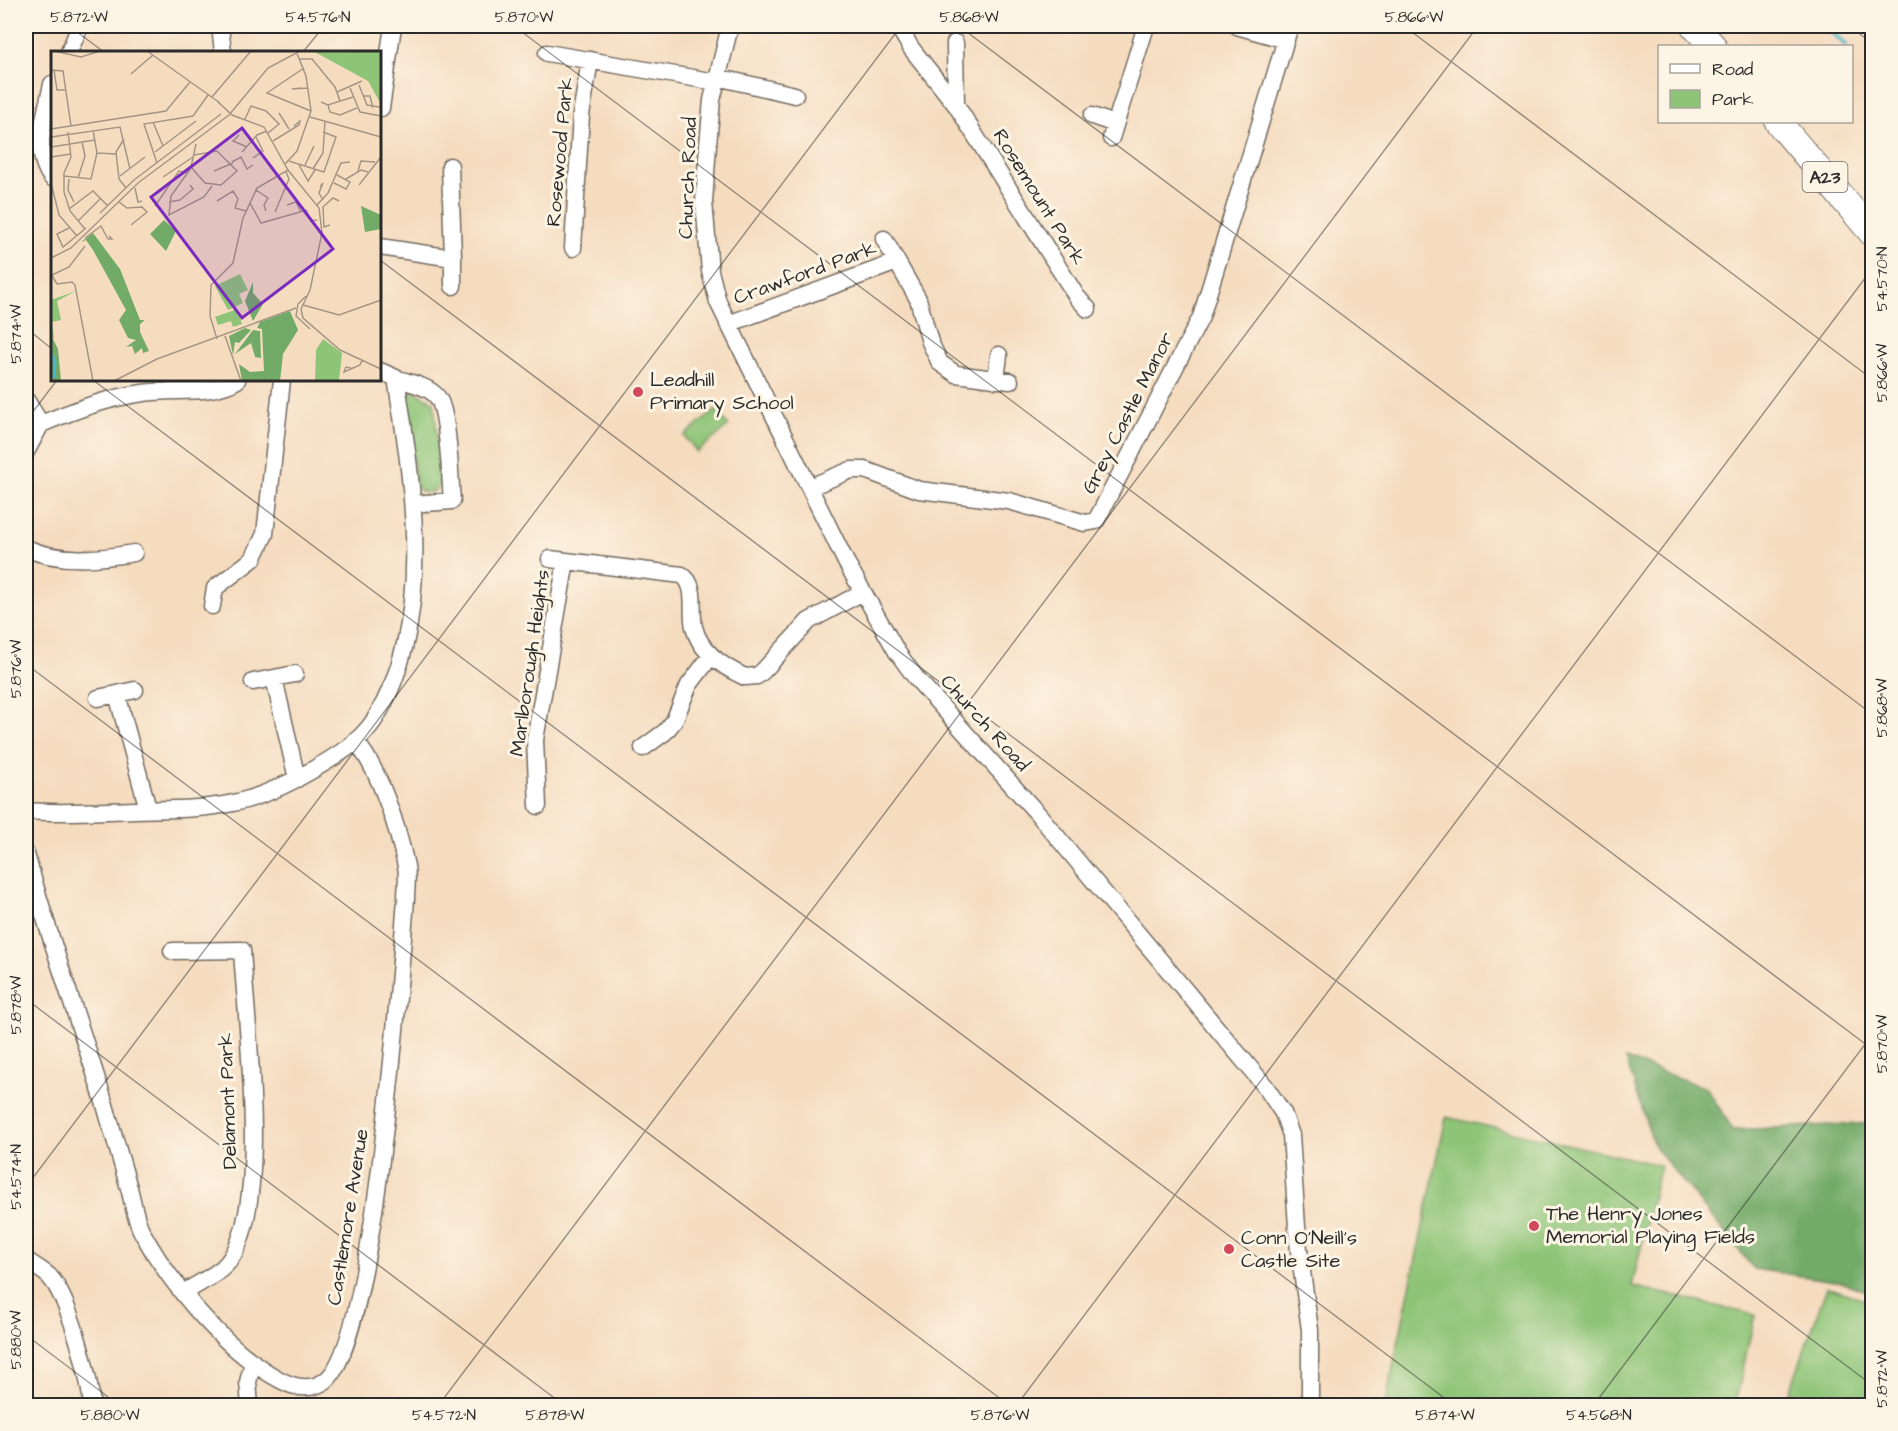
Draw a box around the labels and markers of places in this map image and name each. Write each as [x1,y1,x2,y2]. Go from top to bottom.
place label: Leadhill Primary School [650,366,794,418]
marker: Leadhill Primary School [631,385,645,399]
place label: The Henry Jones Memorial Playing Fields [1546,1200,1755,1252]
marker: The Henry Jones Memorial Playing Fields [1527,1219,1541,1233]
place label: Conn O'Neill's Castle Site [1241,1224,1357,1275]
marker: Conn O'Neill's Castle Site [1222,1242,1236,1256]

